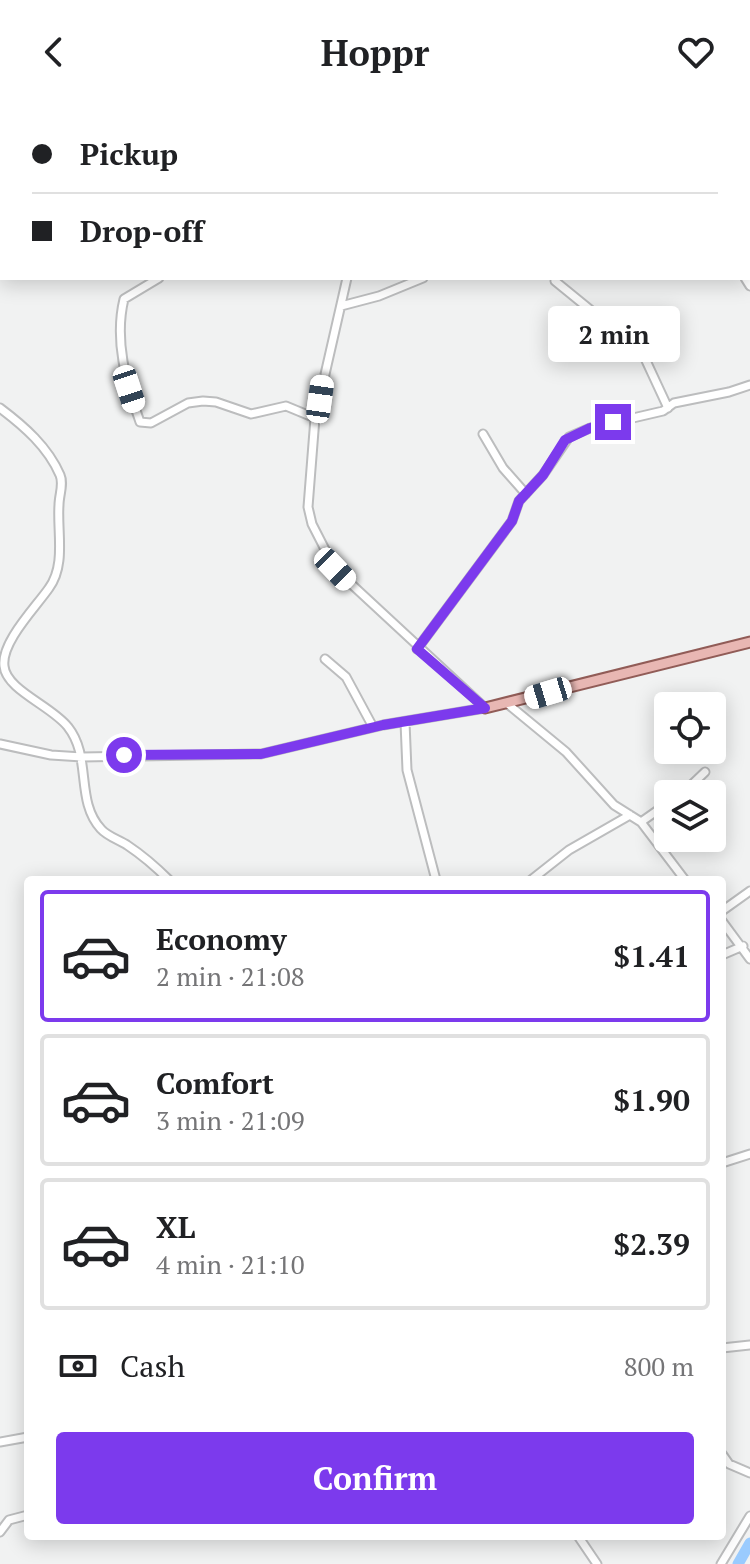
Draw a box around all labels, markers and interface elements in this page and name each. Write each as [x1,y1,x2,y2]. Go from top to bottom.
text: Hoppr [321,29,429,76]
icon: back [32,30,76,74]
icon: heart [674,30,718,74]
text: Pickup [80,134,178,174]
text: Drop-off [80,211,204,251]
callout: 2 min [547,306,679,362]
text: 2 min [578,317,650,351]
car [110,362,148,416]
car [305,374,335,424]
route end [595,404,631,440]
car [310,543,360,595]
car [522,675,574,711]
map controls [654,692,726,852]
button: locate [654,692,726,764]
route start [106,737,142,773]
button: layers [654,780,726,852]
text: Economy [156,919,287,959]
icon: car [60,920,132,992]
text: $1.41 [613,936,690,976]
text: 2 min · 21:08 [156,959,305,993]
text: Comfort [156,1063,274,1103]
icon: car [60,1064,132,1136]
text: $1.90 [613,1080,690,1120]
text: 3 min · 21:09 [156,1103,305,1137]
text: XL [156,1207,195,1247]
icon: car [60,1208,132,1280]
text: $2.39 [613,1224,690,1264]
text: 4 min · 21:10 [156,1247,305,1281]
icon: cash [56,1344,100,1388]
text: Cash [120,1346,185,1386]
text: 800 m [624,1349,694,1383]
button: Confirm [56,1432,694,1524]

